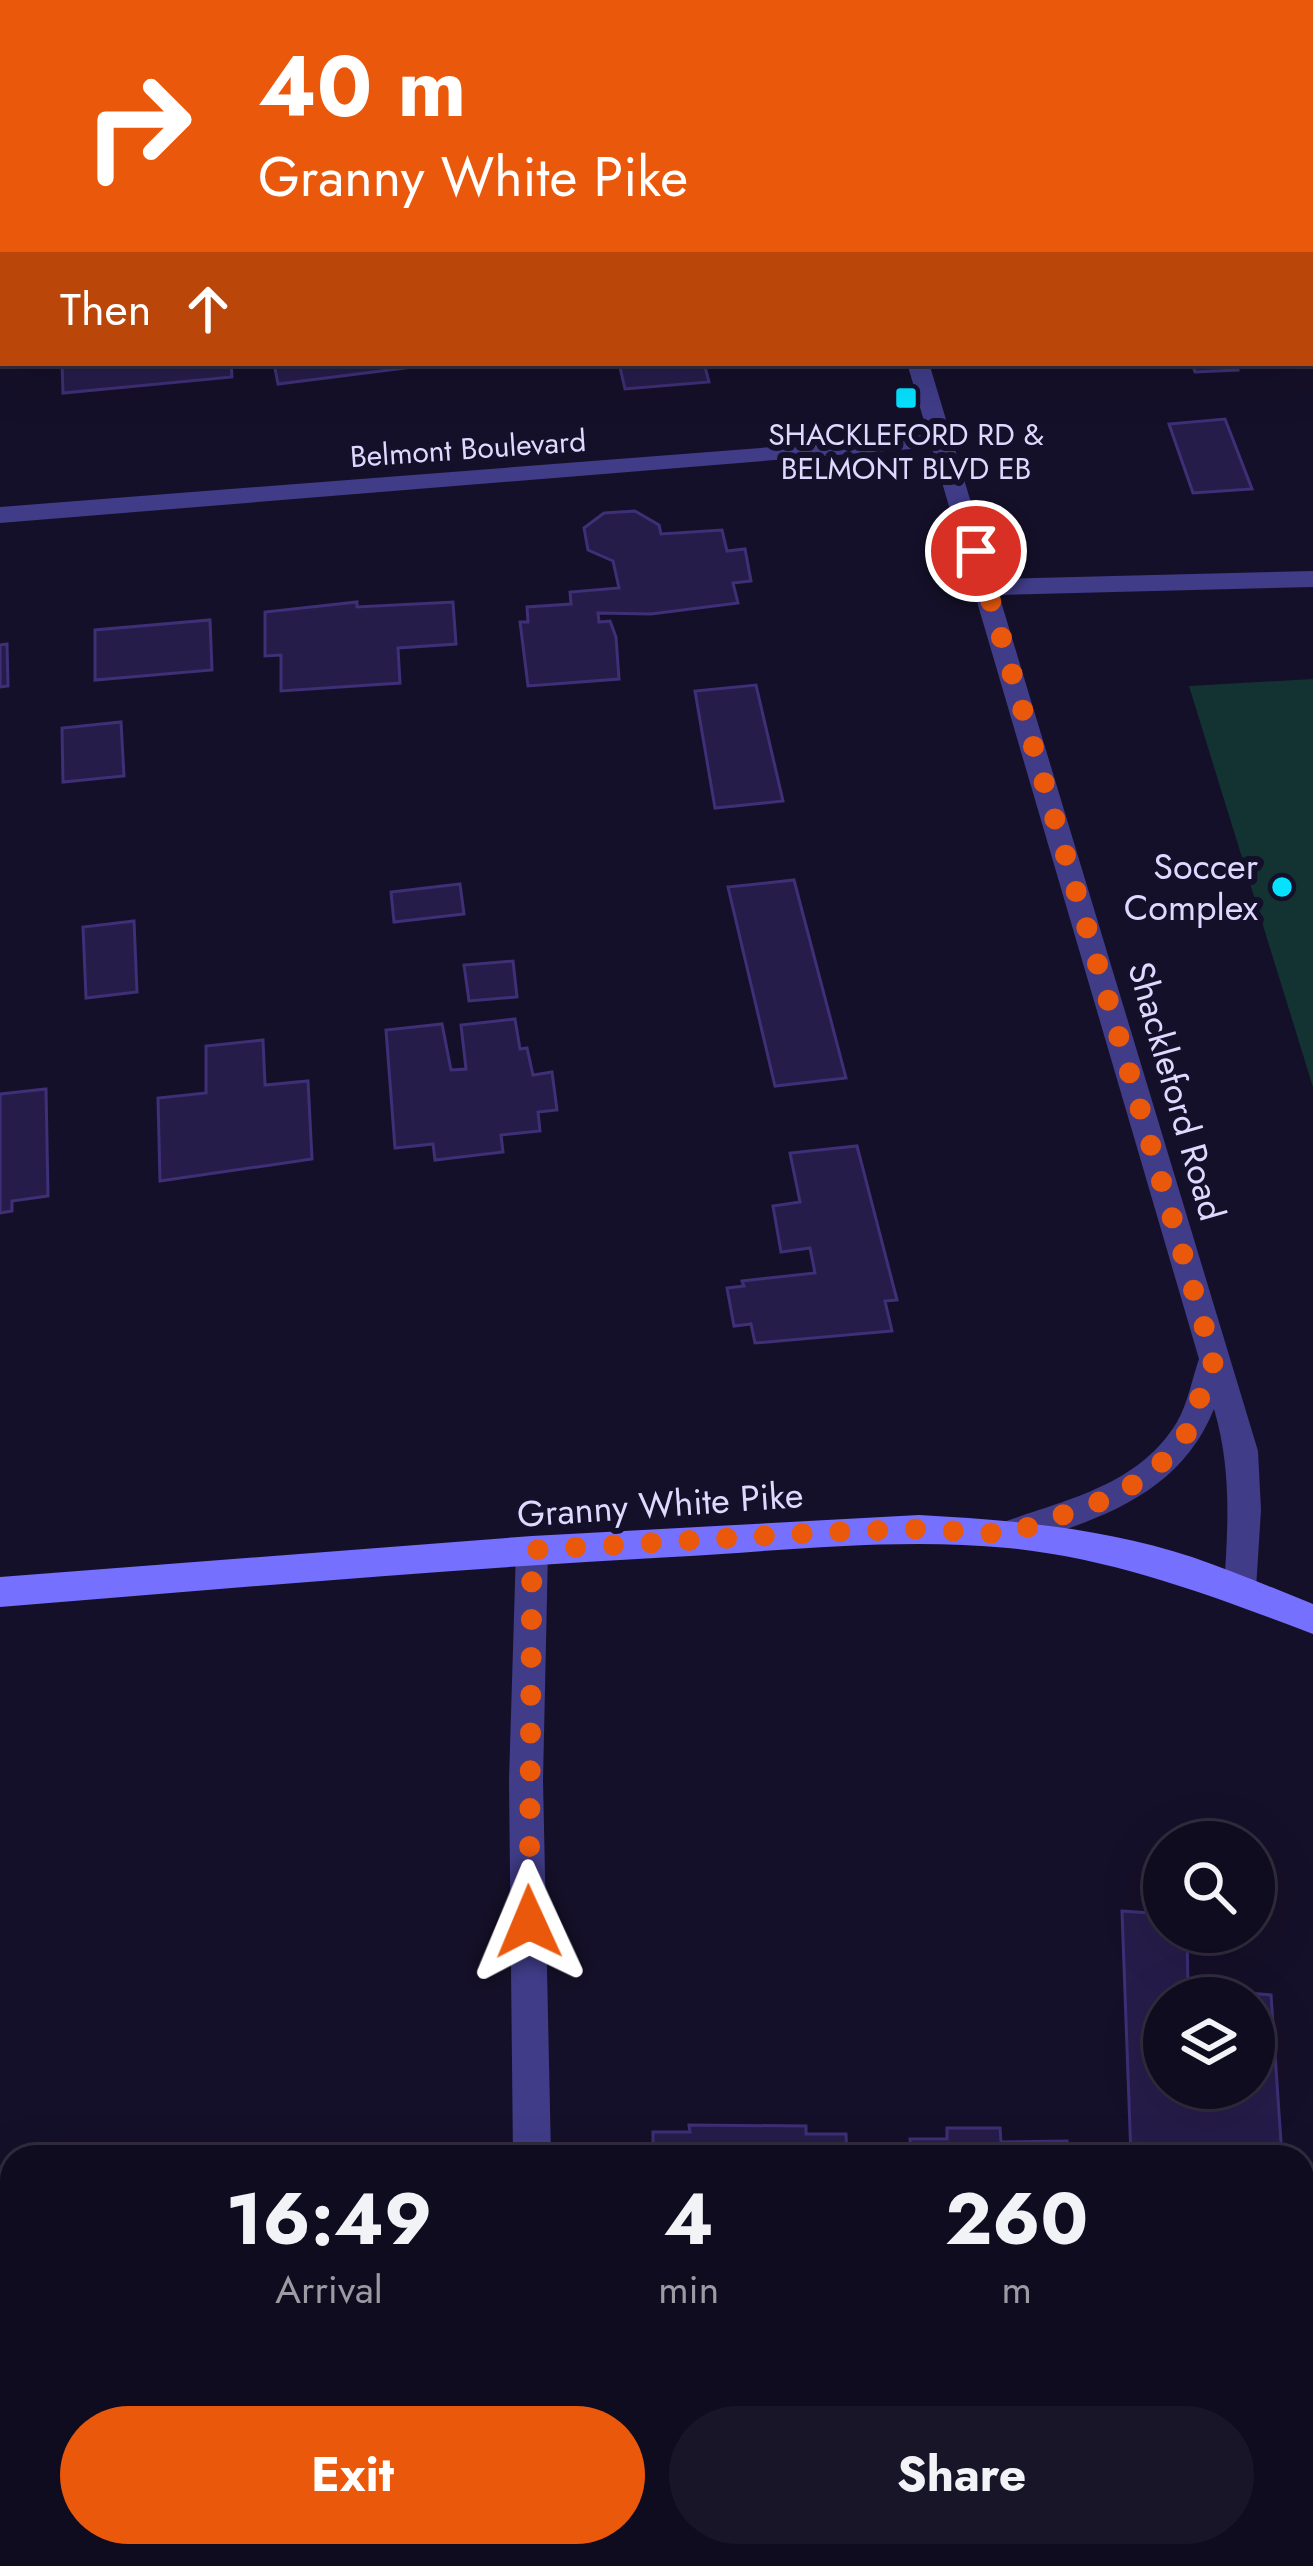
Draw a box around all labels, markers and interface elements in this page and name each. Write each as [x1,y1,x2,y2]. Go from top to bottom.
text: 40 m [258,26,466,148]
icon: right [60,48,216,204]
text: Granny White Pike [258,138,688,216]
icon: ahead [175,276,241,342]
text: Then [60,277,151,342]
marker: SHACKLEFORD RD & BELMONT BLVD EB [893,385,919,411]
place label: SHACKLEFORD RD & BELMONT BLVD EB [768,413,1044,490]
street label: Belmont Boulevard [348,419,587,478]
pin [925,500,1027,602]
icon: arrive [943,518,1009,584]
place label: Soccer Complex [1124,840,1259,933]
marker: Soccer Complex [1269,874,1295,900]
street label: Shackleford Road [1115,955,1239,1227]
street label: Granny White Pike [515,1468,805,1540]
map controls [1143,1821,1275,2109]
button: search [1143,1821,1275,1953]
position arrow [466,1859,592,1985]
button: layers [1143,1977,1275,2109]
text: 16:49 [226,2167,432,2271]
text: 4 [664,2167,714,2271]
text: 260 [945,2167,1088,2271]
text: Arrival [275,2261,383,2318]
text: min [658,2261,719,2318]
text: m [1001,2261,1032,2318]
button: Exit [60,2406,645,2544]
button: Share [669,2406,1254,2544]

